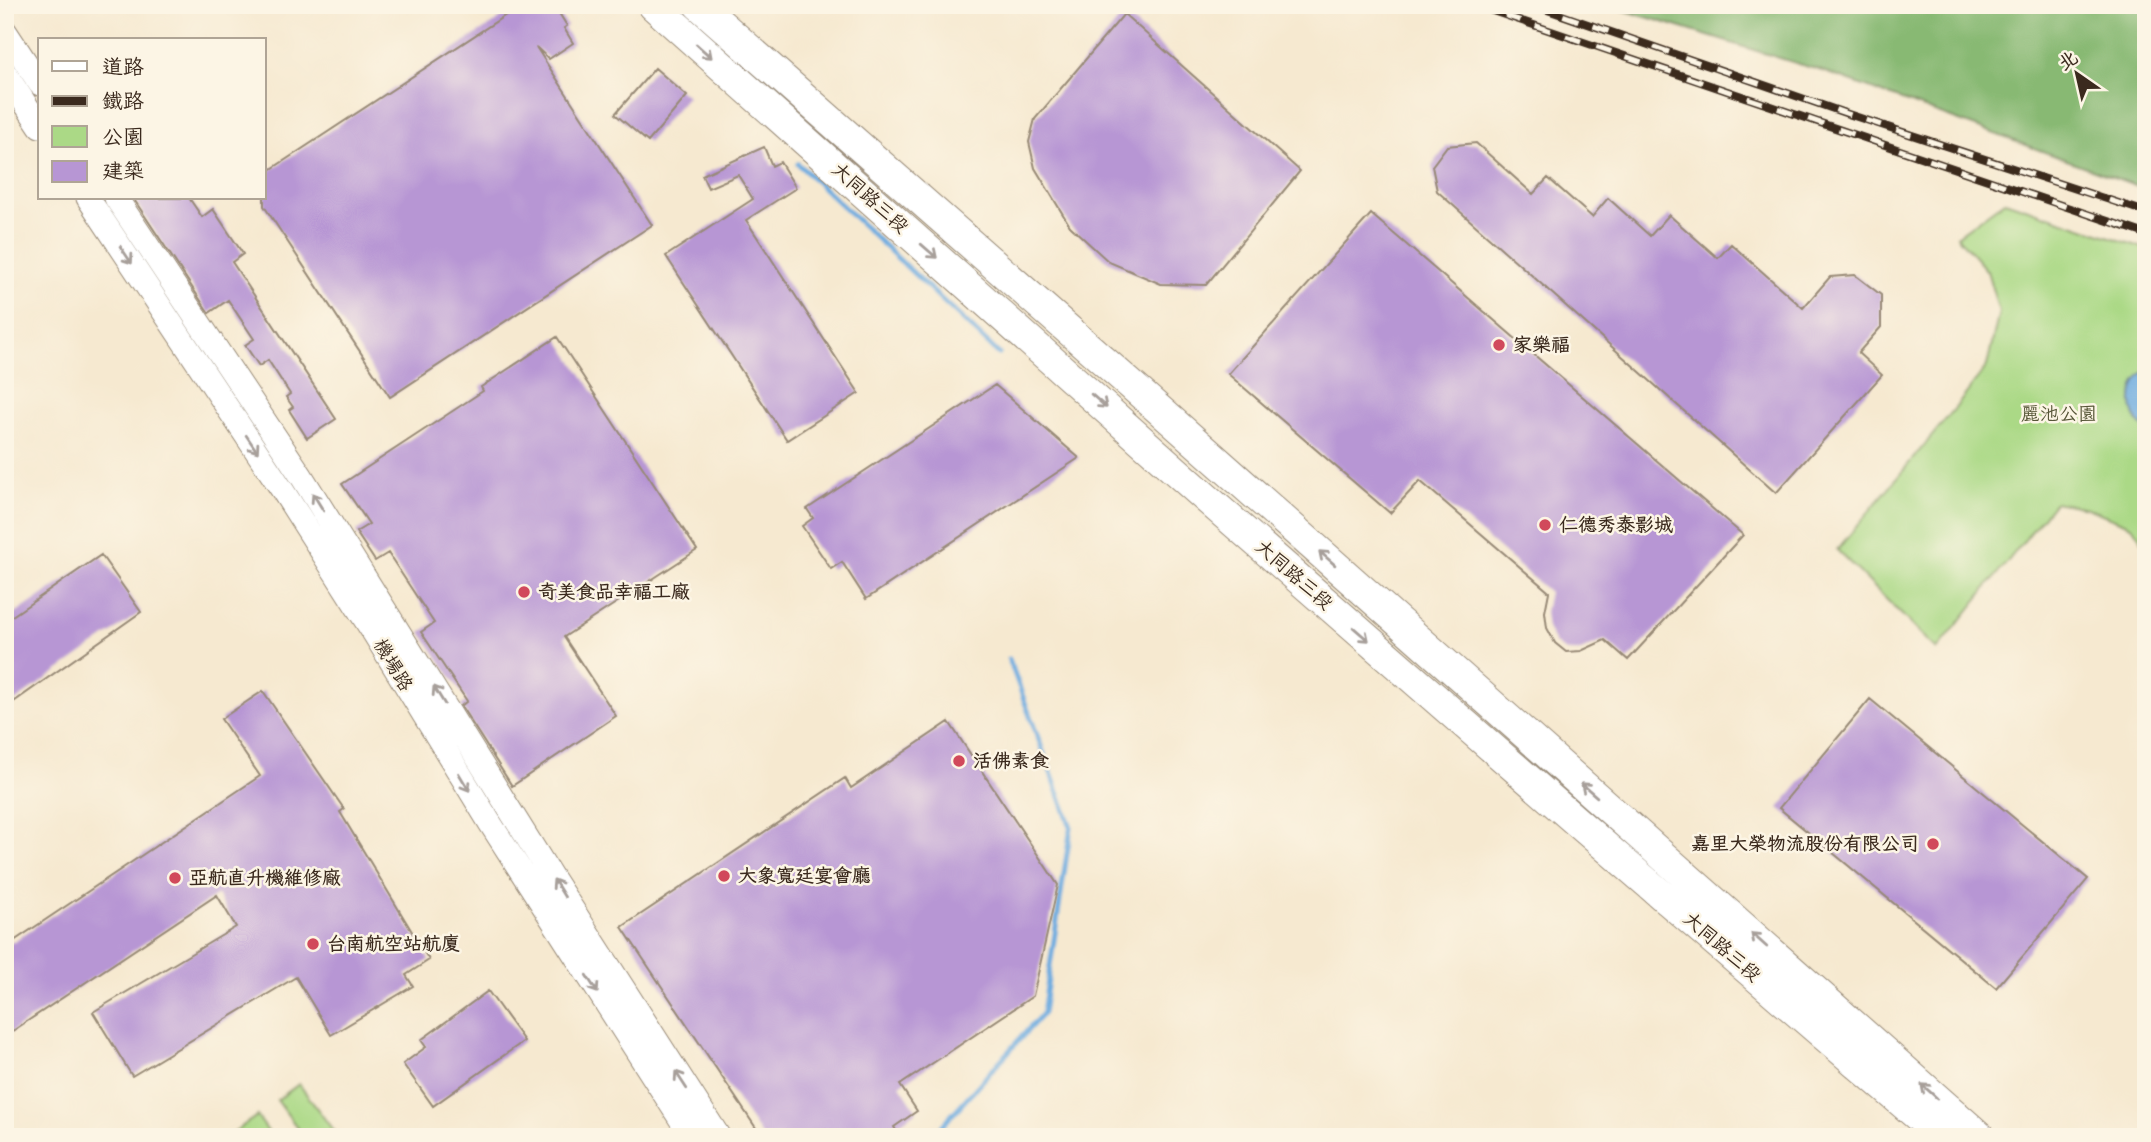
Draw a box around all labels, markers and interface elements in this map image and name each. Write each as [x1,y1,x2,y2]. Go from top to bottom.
legend [38,38,266,200]
north arrow [2042,38,2112,108]
one-way arrow [695,43,713,59]
text: 北 [2054,46,2082,75]
text: 道路 [102,55,144,79]
text: 鐵路 [102,89,144,113]
text: 公園 [102,125,144,149]
street label: 大同路三段 [827,158,913,238]
text: 建築 [102,159,144,183]
one-way arrow [920,243,938,259]
one-way arrow [119,244,133,264]
place label: 家樂福 [1513,334,1570,356]
marker: 家樂福 [1491,337,1507,353]
one-way arrow [1090,393,1108,409]
park label: 麗池公園 [2021,403,2097,425]
one-way arrow [245,434,259,453]
one-way arrow [310,493,324,513]
place label: 仁德秀泰影城 [1559,514,1673,536]
marker: 仁德秀泰影城 [1537,517,1553,533]
street label: 大同路三段 [1251,536,1337,614]
one-way arrow [1318,550,1336,566]
place label: 奇美食品幸福工廠 [538,581,690,603]
marker: 奇美食品幸福工廠 [516,584,532,600]
one-way arrow [1352,626,1370,642]
street label: 機場路 [369,635,417,695]
one-way arrow [431,685,445,705]
place label: 活佛素食 [973,750,1049,772]
marker: 活佛素食 [951,753,967,769]
one-way arrow [458,771,472,791]
one-way arrow [1581,781,1598,798]
place label: 嘉里大榮物流股份有限公司 [1691,833,1919,855]
marker: 嘉里大榮物流股份有限公司 [1925,836,1941,852]
place label: 大象寬廷宴會廳 [738,865,871,887]
place label: 亞航直升機維修廠 [189,867,341,889]
marker: 大象寬廷宴會廳 [716,868,732,884]
marker: 亞航直升機維修廠 [167,870,183,886]
one-way arrow [551,879,565,899]
street label: 大同路三段 [1679,908,1765,986]
one-way arrow [1751,932,1768,949]
place label: 台南航空站航廈 [327,933,460,955]
marker: 台南航空站航廈 [305,936,321,952]
one-way arrow [586,974,600,994]
one-way arrow [674,1071,689,1090]
one-way arrow [1921,1084,1939,1100]

